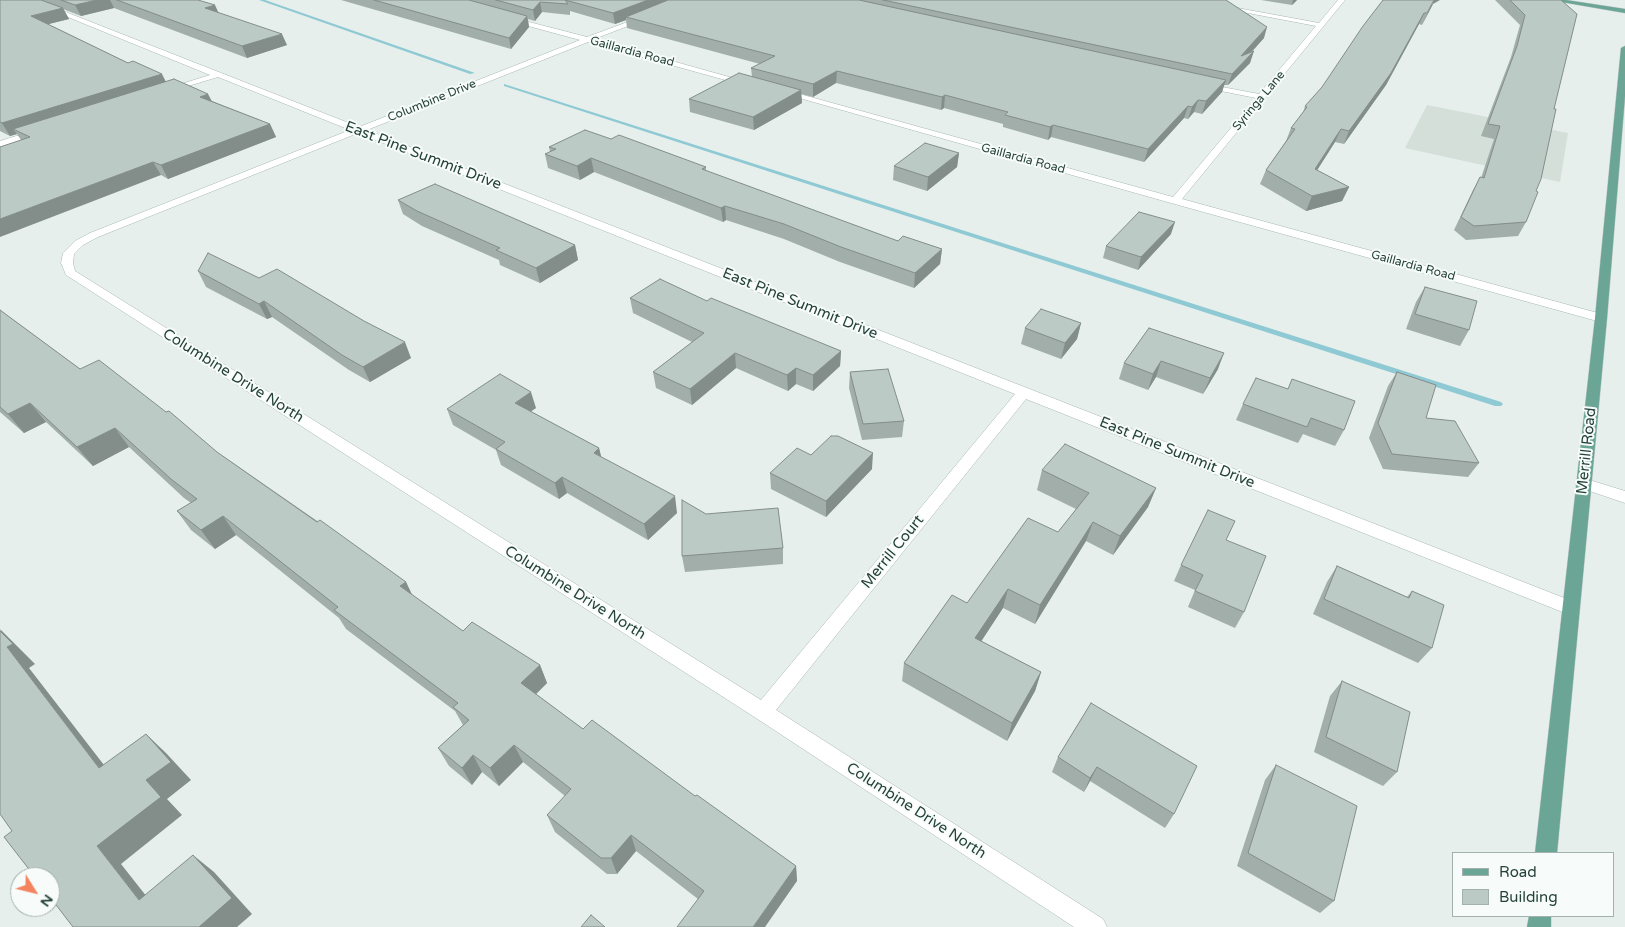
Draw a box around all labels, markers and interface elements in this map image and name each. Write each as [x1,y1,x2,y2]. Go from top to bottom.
street label: Gaillardia Road [588,34,676,70]
street label: Syringa Lane [1230,68,1288,134]
street label: Columbine Drive [386,77,478,125]
street label: East Pine Summit Drive [342,118,504,194]
street label: Gaillardia Road [979,141,1067,177]
street label: Gaillardia Road [1369,248,1457,284]
street label: East Pine Summit Drive [720,265,880,343]
street label: Columbine Drive North [159,325,307,427]
street label: Merrill Road [1573,407,1601,495]
street label: East Pine Summit Drive [1097,414,1257,492]
street label: Merrill Court [858,512,928,592]
street label: Columbine Drive North [501,542,649,644]
street label: Columbine Drive North [843,759,989,863]
legend [1452,852,1615,917]
text: Road [1499,863,1537,881]
north arrow [10,867,60,917]
text: Building [1499,888,1558,906]
text: N [37,891,57,910]

